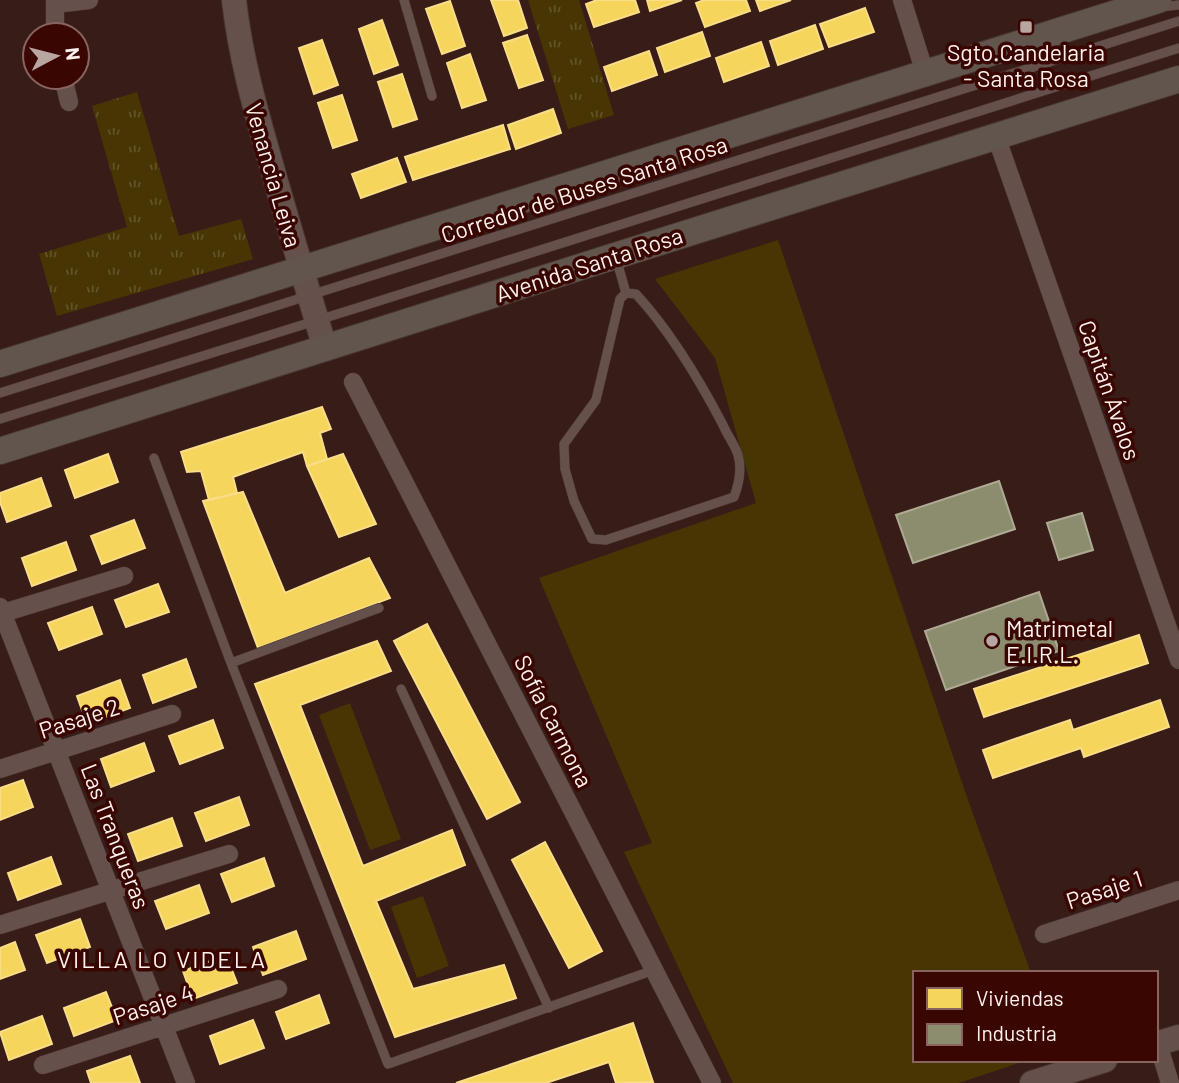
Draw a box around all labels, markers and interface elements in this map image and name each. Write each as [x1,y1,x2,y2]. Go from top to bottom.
marker: Sgto.Candelaria - Santa Rosa [1018,19,1034,35]
north arrow [21,21,91,91]
place label: Sgto.Candelaria - Santa Rosa [947,38,1105,92]
text: N [61,46,86,62]
street label: Venancia Leiva [240,100,308,250]
street label: Corredor de Buses Santa Rosa [437,129,731,249]
street label: Avenida Santa Rosa [492,221,686,307]
street label: Capitán Ávalos [1073,316,1147,464]
place label: Matrimetal E.I.R.L. [1006,614,1113,668]
marker: Matrimetal E.I.R.L. [984,633,1000,649]
street label: Sofía Carmona [509,650,599,792]
street label: Pasaje 2 [35,692,123,744]
street label: Las Tranqueras [75,759,157,913]
street label: Pasaje 1 [1062,864,1146,914]
district label: VILLA LO VIDELA [57,944,267,973]
legend [913,971,1158,1062]
street label: Pasaje 4 [109,978,197,1030]
text: Viviendas [976,985,1064,1010]
text: Industria [976,1020,1057,1045]

